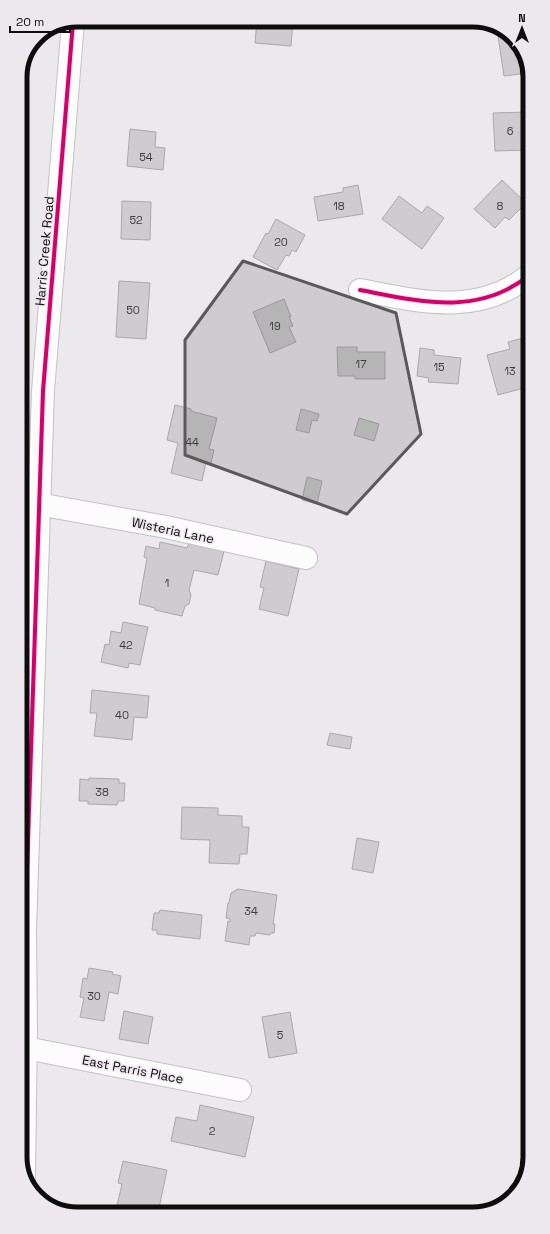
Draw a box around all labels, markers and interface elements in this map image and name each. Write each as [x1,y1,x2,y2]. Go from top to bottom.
scale bar [10,8,70,34]
north arrow [502,8,542,48]
text: N [518,11,526,25]
text: 20 m [16,14,44,30]
house number: 6 [507,124,514,138]
house number: 54 [139,150,153,164]
street label: Harris Creek Road [31,196,58,306]
house number: 18 [333,199,345,213]
house number: 8 [497,199,504,213]
house number: 52 [129,213,143,227]
house number: 20 [274,235,288,249]
house number: 50 [126,303,140,317]
house number: 19 [269,319,281,333]
house number: 17 [356,357,366,371]
house number: 15 [433,360,445,374]
house number: 13 [504,364,516,378]
house number: 44 [185,435,199,449]
street label: Wisteria Lane [130,513,216,548]
house number: 1 [165,576,169,590]
house number: 42 [119,638,133,652]
house number: 40 [115,708,129,722]
house number: 38 [95,785,109,799]
house number: 34 [244,904,258,918]
house number: 30 [87,989,101,1003]
house number: 5 [277,1028,284,1042]
street label: East Parris Place [81,1051,185,1088]
house number: 2 [209,1124,216,1138]

